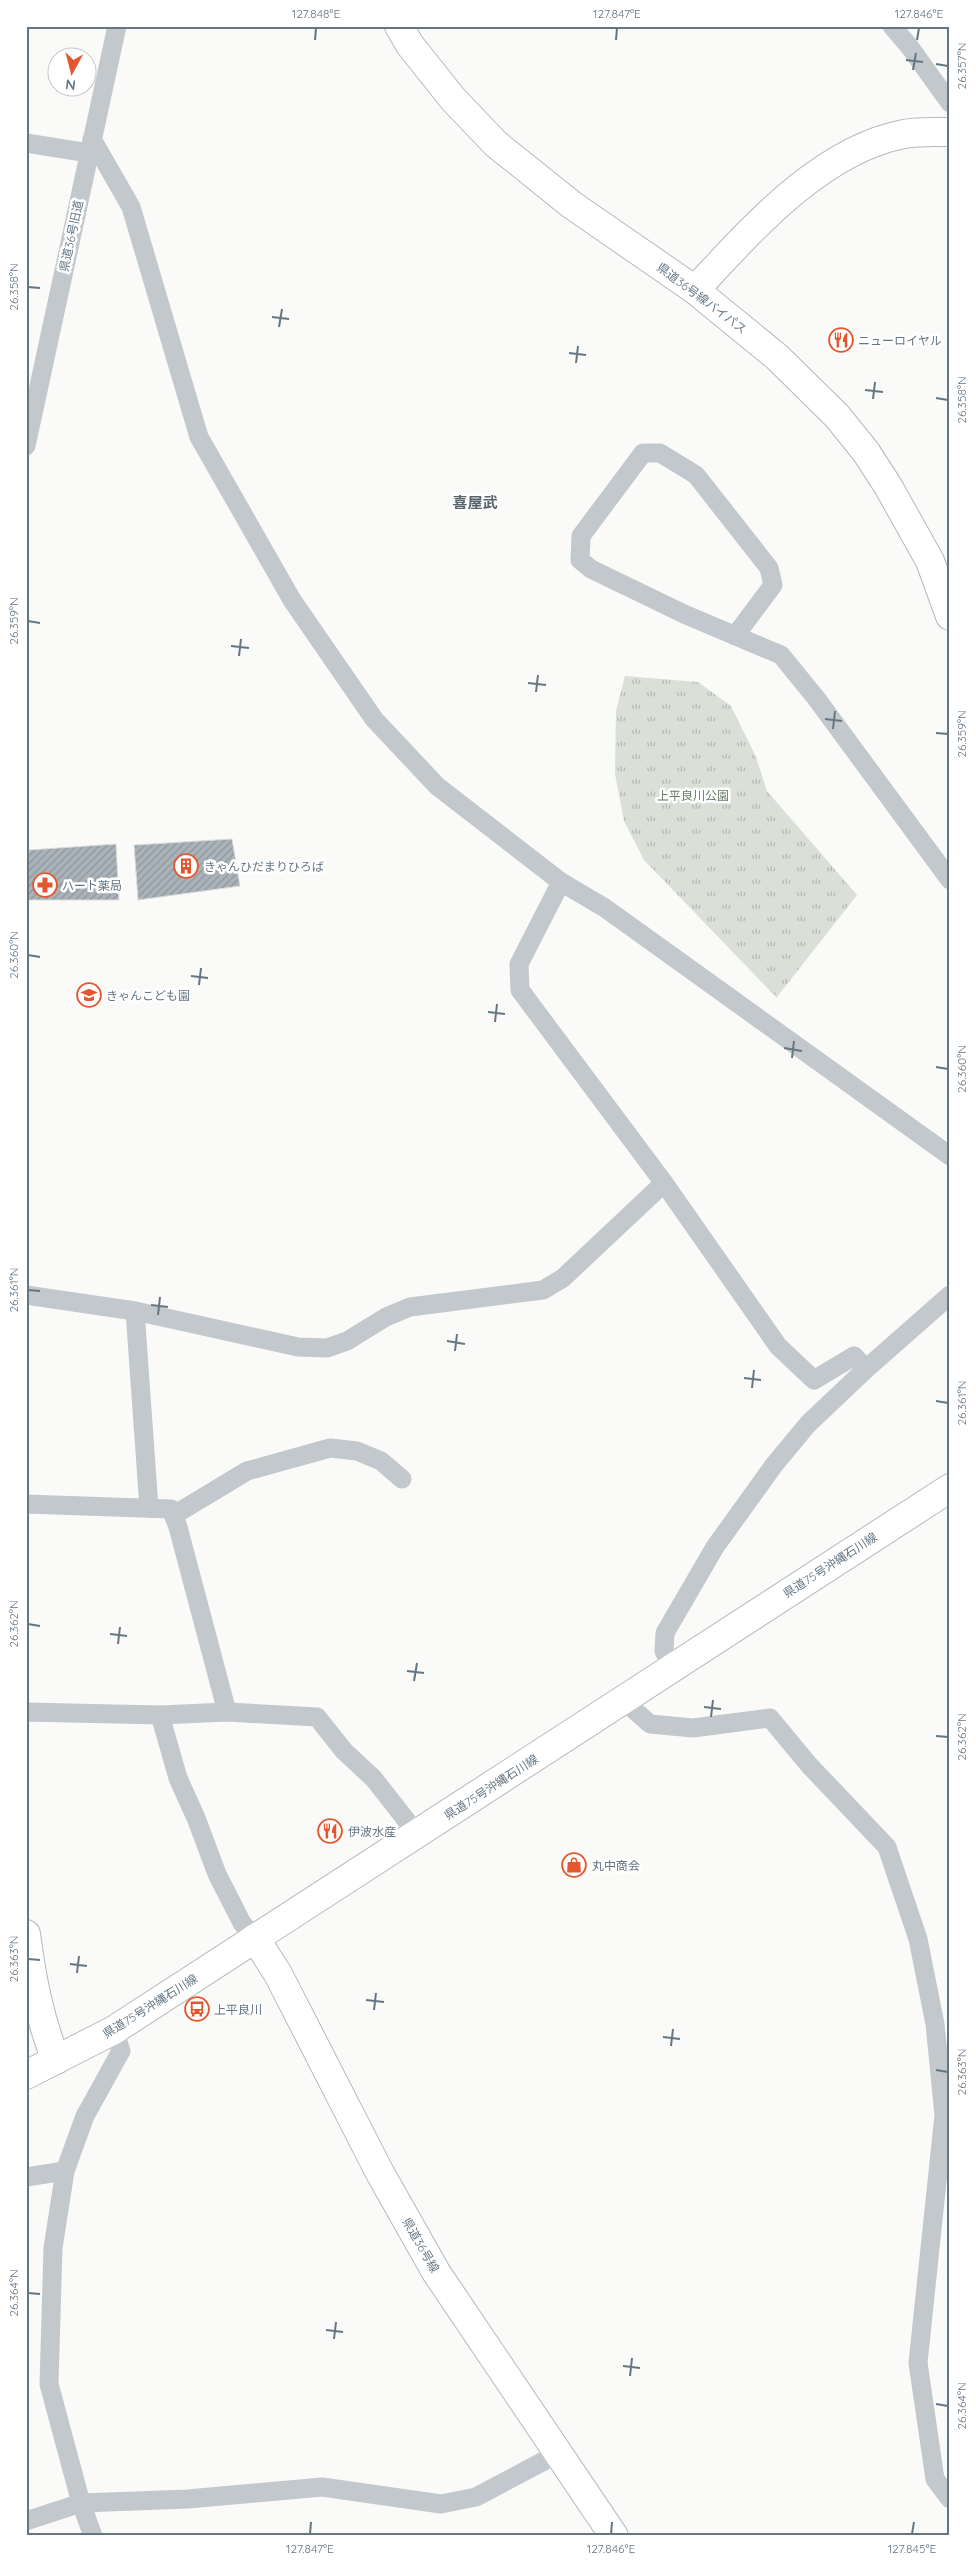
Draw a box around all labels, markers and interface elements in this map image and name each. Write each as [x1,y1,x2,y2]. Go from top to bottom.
text: 127.848°E [292,6,340,21]
text: 127.847°E [593,6,641,21]
text: 127.846°E [895,6,943,21]
text: 26.357°N [954,43,969,89]
north arrow [48,48,98,98]
text: N [64,75,77,94]
street label: 県道36号旧道 [56,199,86,273]
street label: 県道36号線バイパス [654,259,750,337]
text: 26.358°N [6,263,21,311]
restaurant icon: ニューロイヤル [828,327,854,353]
place label: ニューロイヤル [858,333,942,348]
text: 26.358°N [954,376,969,424]
district label: 喜屋武 [452,493,498,512]
text: 26.359°N [6,597,21,645]
text: 26.359°N [954,710,969,758]
park label: 上平良川公園 [657,788,729,803]
building icon: きゃんひだまりひろば [173,853,199,879]
place label: きゃんひだまりひろば [204,859,324,874]
pharmacy icon: ハート薬局 [32,872,58,898]
place label: ハート薬局 [62,878,122,893]
text: 26.360°N [6,931,21,979]
school or university icon: きゃんこども園 [76,982,102,1008]
place label: きゃんこども園 [106,988,190,1003]
text: 26.360°N [954,1045,969,1093]
text: 26.361°N [6,1267,21,1313]
text: 26.361°N [954,1380,969,1426]
street label: 県道75号沖縄石川線 [780,1529,880,1601]
text: 26.362°N [6,1600,21,1648]
text: 26.362°N [954,1713,969,1761]
street label: 県道75号沖縄石川線 [441,1751,541,1823]
restaurant icon: 伊波水産 [317,1818,343,1844]
place label: 伊波水産 [348,1824,396,1839]
shop icon: 丸中商会 [561,1852,587,1878]
place label: 丸中商会 [592,1858,640,1873]
text: 26.363°N [6,1935,21,1983]
street label: 県道75号沖縄石川線 [100,1971,200,2041]
bus stop icon: 上平良川 [184,1996,210,2022]
place label: 上平良川 [214,2002,262,2017]
text: 26.363°N [954,2048,969,2096]
street label: 県道36号線 [399,2215,443,2275]
text: 26.364°N [6,2269,21,2317]
text: 26.364°N [954,2382,969,2430]
text: 127.847°E [286,2541,334,2556]
text: 127.846°E [587,2541,635,2556]
text: 127.845°E [888,2541,937,2556]

